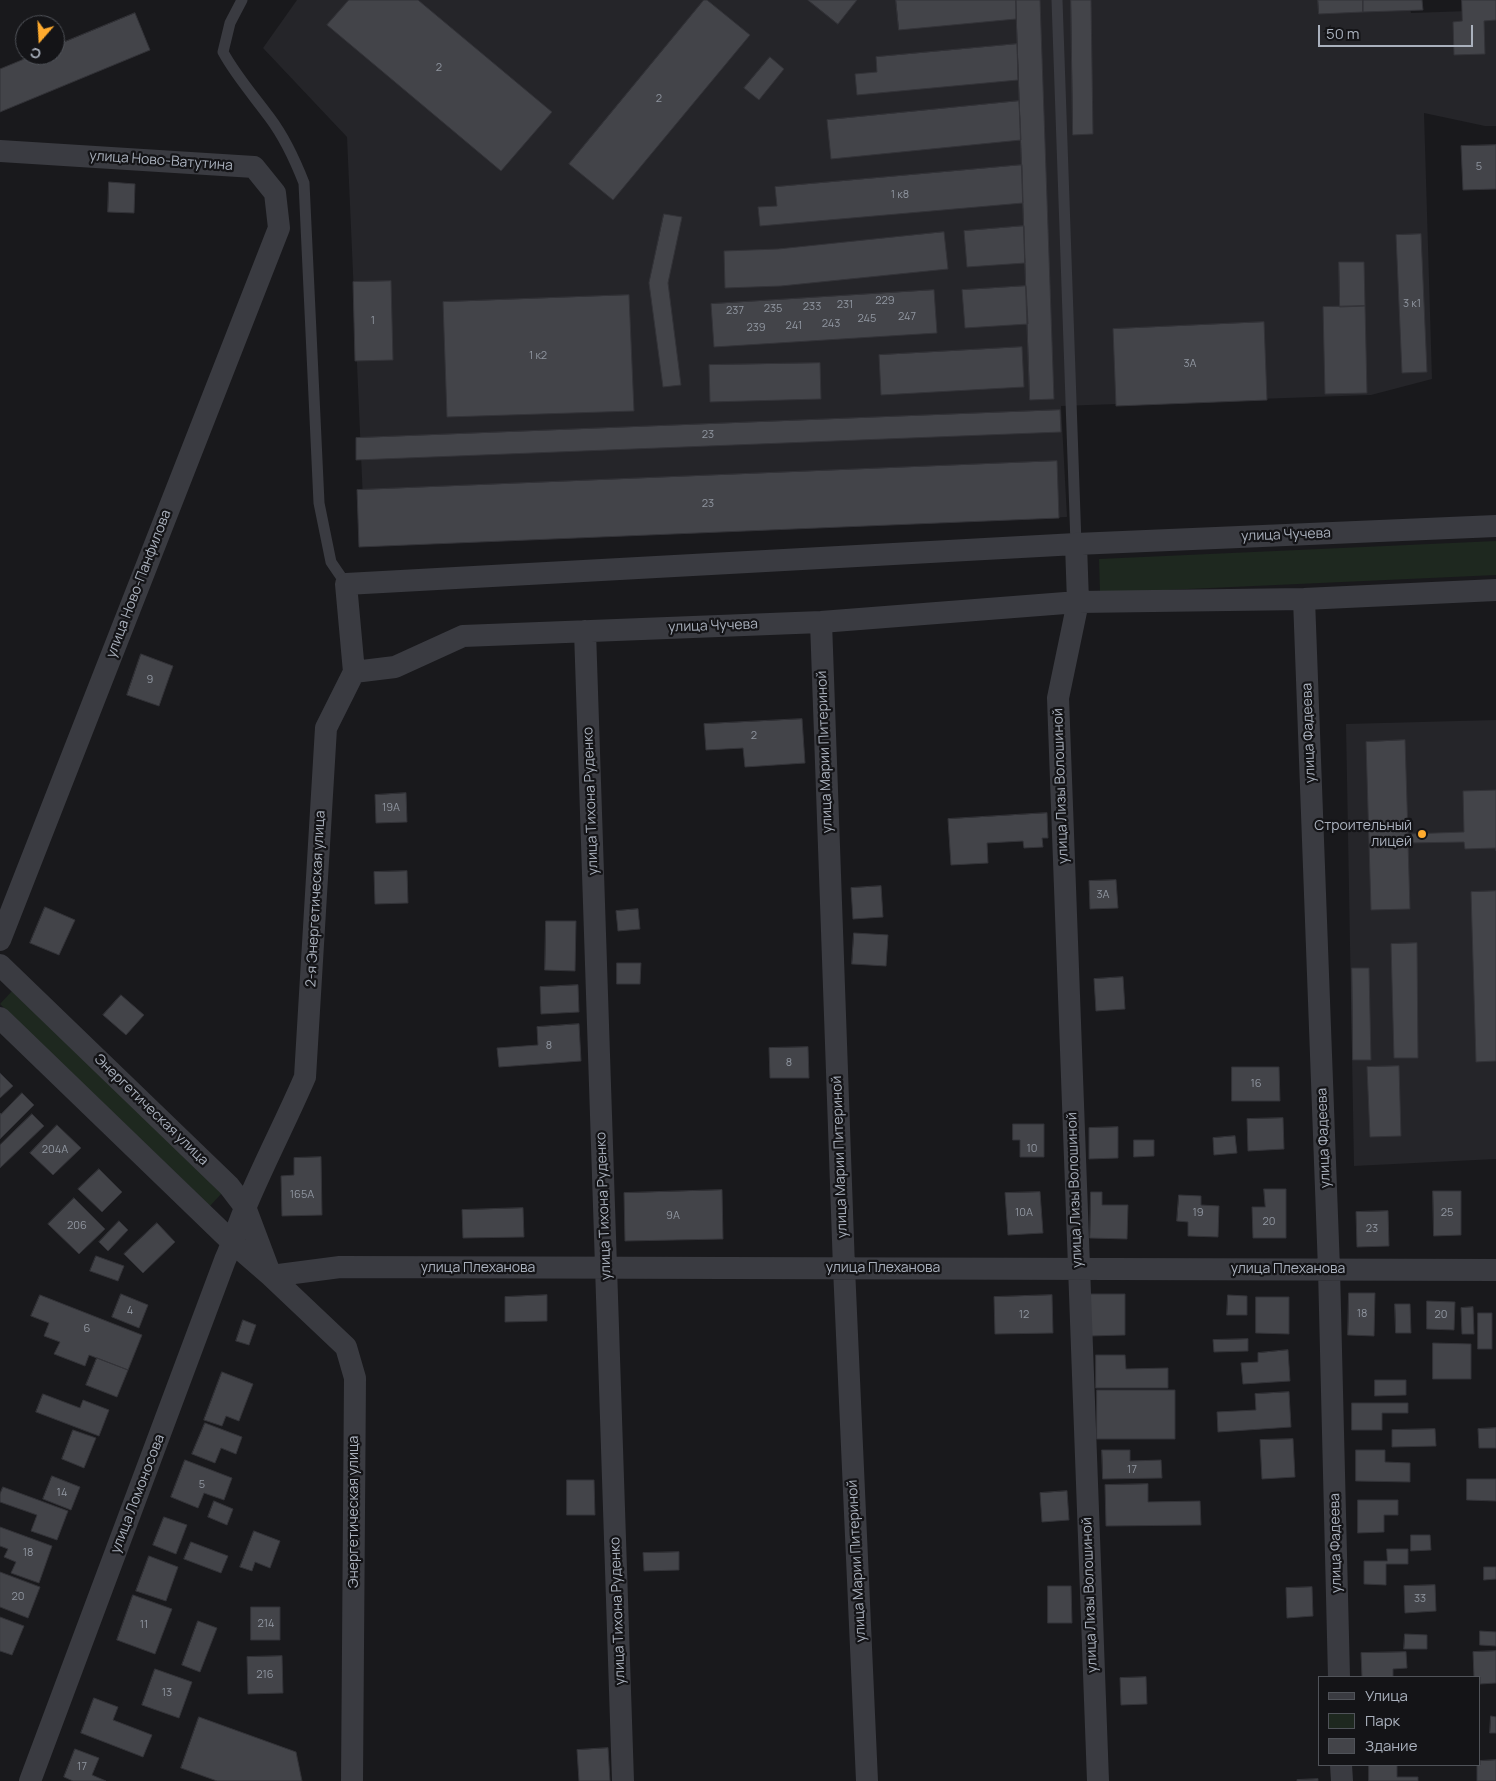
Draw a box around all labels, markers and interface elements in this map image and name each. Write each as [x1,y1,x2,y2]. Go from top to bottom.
north arrow [15,15,65,65]
scale bar [1321,15,1476,47]
text: 50 m [1326,23,1360,44]
text: С [27,43,43,64]
house number: 2 [436,61,442,75]
house number: 2 [656,92,662,106]
street label: улица Ново-Ватутина [89,148,233,174]
house number: 5 [1476,160,1482,174]
house number: 1 к8 [891,188,909,202]
house number: 229 [875,294,895,308]
house number: 3 к1 [1403,297,1421,311]
house number: 231 [837,298,853,312]
house number: 233 [803,300,821,314]
house number: 235 [764,302,782,316]
house number: 237 [726,304,744,318]
house number: 247 [898,310,916,324]
house number: 245 [858,312,876,326]
house number: 1 [371,314,375,328]
house number: 243 [822,317,840,331]
house number: 241 [786,319,802,333]
house number: 239 [746,321,766,335]
house number: 1 к2 [529,349,547,363]
house number: 3А [1183,357,1197,371]
house number: 23 [702,428,714,442]
house number: 23 [702,497,714,511]
street label: улица Ново-Панфилова [103,508,175,660]
street label: улица Чучева [1241,525,1331,545]
street label: улица Чучева [668,616,758,636]
street label: улица Марии Питериной [814,670,836,834]
house number: 9 [147,673,153,687]
street label: улица Фадеева [1299,683,1319,783]
street label: улица Лизы Волошиной [1050,708,1072,864]
street label: улица Тихона Руденко [580,727,602,875]
house number: 2 [751,729,757,743]
house number: 19А [382,801,400,815]
street label: 2-я Энергетическая улица [303,810,329,988]
place label: Строительный лицей [1314,818,1412,850]
marker: Строительный лицей [1416,828,1428,840]
house number: 3А [1096,888,1110,902]
house number: 8 [546,1039,552,1053]
street label: Энергетическая улица [90,1051,212,1169]
house number: 8 [786,1056,792,1070]
street label: улица Марии Питериной [829,1075,851,1239]
house number: 16 [1250,1077,1262,1091]
street label: улица Фадеева [1314,1088,1334,1188]
street label: улица Лизы Волошиной [1064,1112,1086,1268]
street label: улица Тихона Руденко [593,1132,615,1280]
house number: 10 [1027,1142,1037,1156]
house number: 204А [42,1143,68,1157]
house number: 165А [290,1188,314,1202]
house number: 10А [1015,1206,1033,1220]
house number: 19 [1192,1206,1204,1220]
house number: 25 [1441,1206,1453,1220]
house number: 9А [666,1209,680,1223]
house number: 20 [1263,1215,1275,1229]
house number: 206 [67,1219,87,1233]
house number: 23 [1366,1222,1378,1236]
street label: улица Плеханова [421,1260,535,1276]
street label: улица Плеханова [826,1260,940,1276]
street label: улица Плеханова [1231,1261,1345,1277]
house number: 4 [127,1304,133,1318]
house number: 18 [1357,1307,1367,1321]
house number: 12 [1019,1308,1029,1322]
house number: 20 [1435,1308,1447,1322]
house number: 6 [84,1322,90,1336]
street label: улица Ломоносова [108,1432,168,1556]
street label: Энергетическая улица [346,1436,362,1588]
house number: 17 [1127,1463,1137,1477]
house number: 5 [199,1478,205,1492]
street label: улица Марии Питериной [844,1479,870,1643]
house number: 14 [57,1486,67,1500]
street label: улица Фадеева [1327,1493,1345,1593]
street label: улица Лизы Волошиной [1079,1517,1101,1673]
street label: улица Тихона Руденко [607,1537,629,1685]
house number: 18 [23,1546,33,1560]
house number: 20 [12,1590,24,1604]
house number: 33 [1414,1592,1426,1606]
house number: 214 [257,1617,275,1631]
house number: 11 [140,1618,148,1632]
house number: 216 [256,1668,274,1682]
legend [1318,1676,1481,1766]
text: Улица [1365,1685,1408,1706]
house number: 13 [162,1686,172,1700]
text: Парк [1365,1710,1400,1731]
text: Здание [1365,1735,1417,1756]
house number: 17 [77,1760,87,1774]

